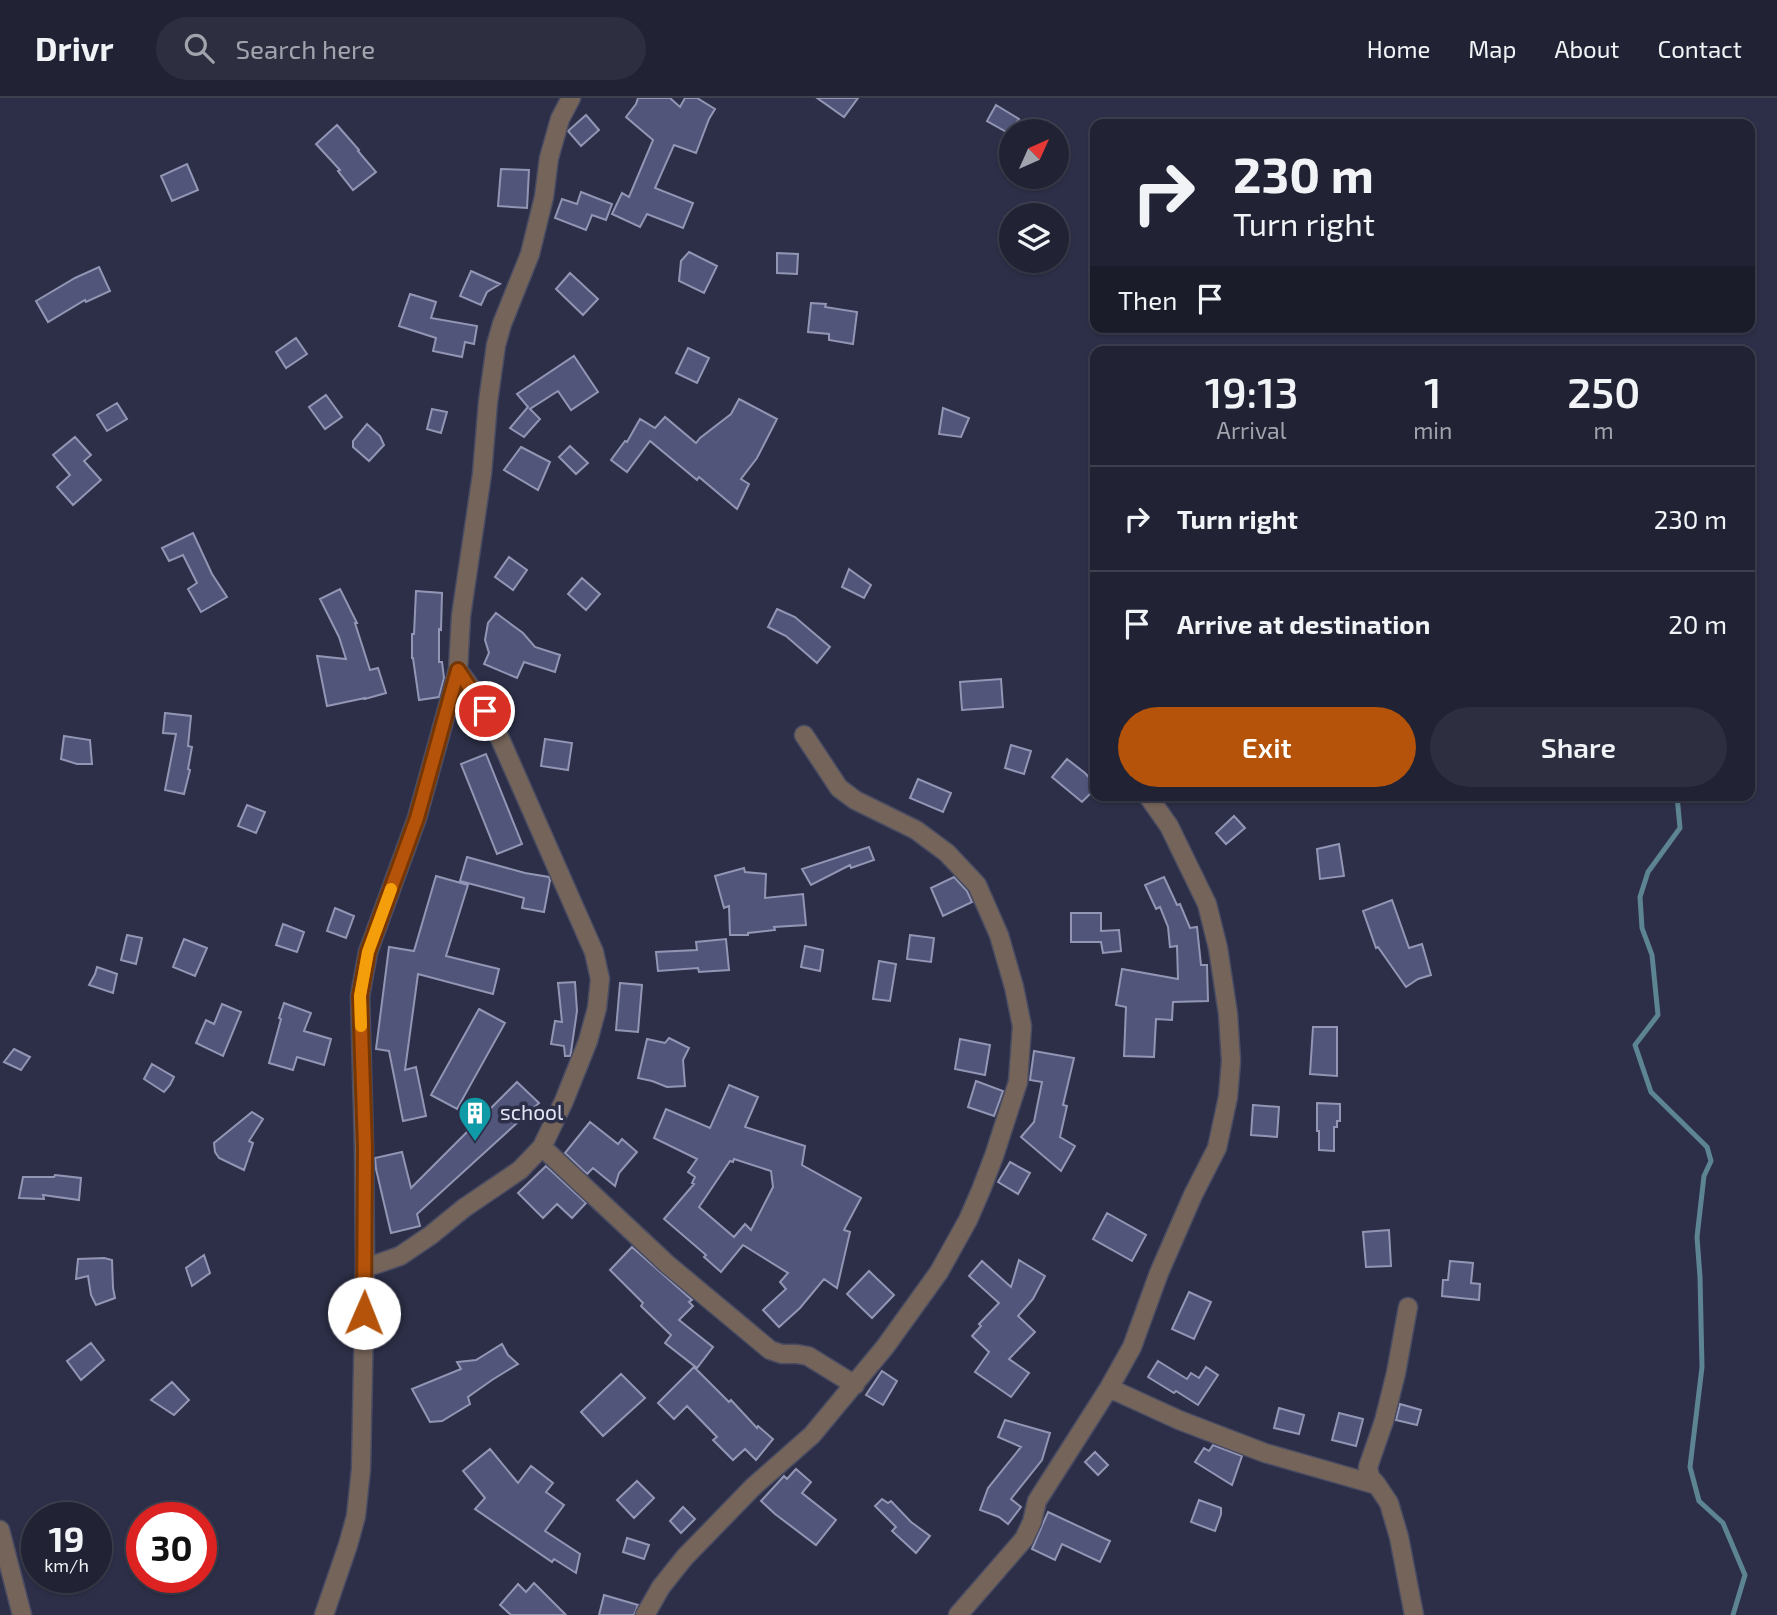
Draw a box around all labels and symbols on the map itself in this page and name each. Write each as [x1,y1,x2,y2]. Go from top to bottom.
north arrow [999,119,1069,189]
pin [455,681,515,741]
building icon: school [456,1094,494,1143]
place label: school [500,1099,564,1124]
position arrow [327,1276,401,1350]
speed limit sign: 30 [126,1502,217,1593]

